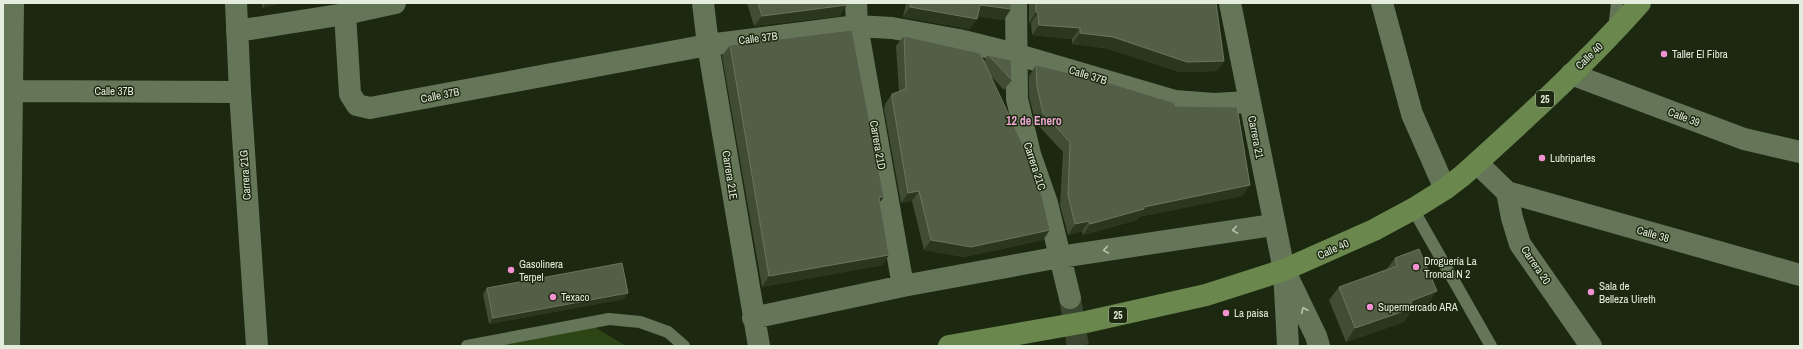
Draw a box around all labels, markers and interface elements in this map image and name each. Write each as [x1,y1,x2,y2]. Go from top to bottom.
street label: Calle 37B [738,29,778,47]
street label: Calle 40 [1572,39,1606,73]
place label: Taller El Fibra [1672,47,1728,61]
marker: Taller El Fibra [1659,49,1669,59]
street label: Calle 37B [1067,63,1109,87]
street label: Calle 37B [94,84,134,98]
street label: Calle 37B [419,84,461,106]
road number: 25 [1536,91,1554,107]
street label: Calle 39 [1666,105,1702,129]
district label: 12 de Enero [1006,113,1062,129]
street label: Carrera 21 [1245,115,1267,159]
street label: Carrera 21D [867,119,889,171]
street label: Carrera 21C [1021,140,1049,192]
street label: Carrera 21G [236,150,254,200]
street label: Carrera 21E [719,150,741,200]
place label: Lubripartes [1550,151,1596,165]
marker: Lubripartes [1537,153,1547,163]
street label: Calle 38 [1635,223,1671,245]
one-way arrow [1232,226,1238,234]
street label: Calle 40 [1315,236,1351,262]
street label: Carrera 20 [1518,243,1554,287]
one-way arrow [1103,245,1109,254]
place label: Droguería La Troncal N 2 [1424,254,1477,281]
place label: Gasolinera Terpel [519,257,563,284]
marker: Droguería La Troncal N 2 [1411,262,1421,272]
marker: Gasolinera Terpel [506,265,516,275]
place label: Sala de Belleza Uireth [1599,279,1656,306]
marker: Sala de Belleza Uireth [1586,287,1596,297]
place label: Texaco [561,290,590,304]
marker: Texaco [548,292,558,302]
place label: Supermercado ARA [1378,300,1459,314]
marker: Supermercado ARA [1365,302,1375,312]
place label: La paisa [1234,306,1269,320]
road number: 25 [1109,307,1127,323]
one-way arrow [1301,307,1309,315]
marker: La paisa [1221,308,1231,318]

